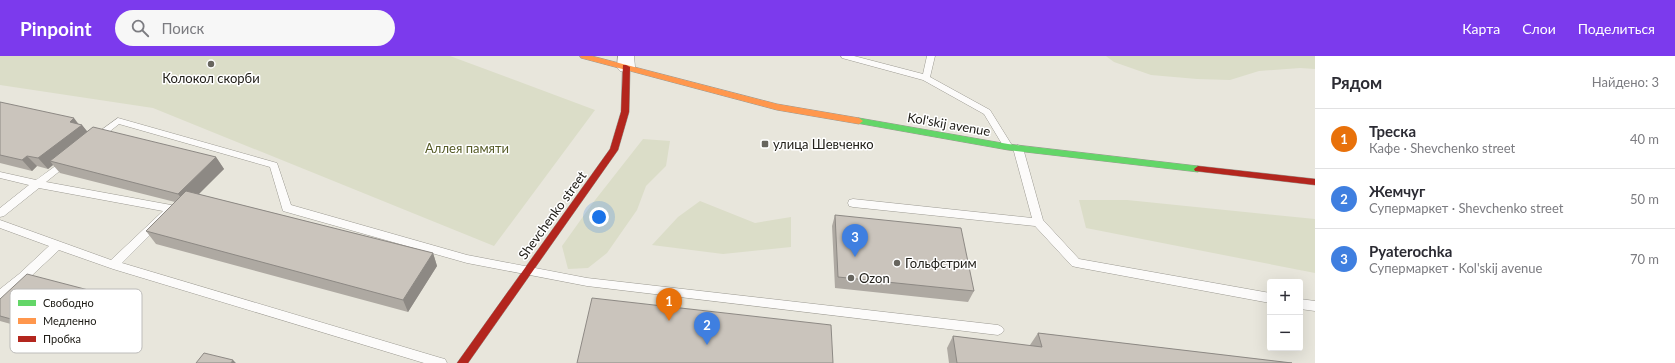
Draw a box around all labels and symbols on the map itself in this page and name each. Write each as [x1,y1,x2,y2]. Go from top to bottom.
marker: Колокол скорби [206,59,216,69]
place label: Колокол скорби [162,70,260,86]
street label: Kol'skij avenue [906,109,992,139]
place label: улица Шевченко [773,136,874,152]
marker: улица Шевченко [760,139,770,149]
park label: Аллея памяти [425,140,509,156]
street label: Shevchenko street [515,168,590,262]
your location [589,207,609,227]
pin: 3 [842,224,868,257]
place label: Гольфстрим [905,255,977,271]
marker: Гольфстрим [892,258,902,268]
place label: Ozon [859,270,890,286]
marker: Ozon [846,273,856,283]
pin: 1 [656,288,682,321]
legend [10,289,142,353]
text: Свободно [43,296,94,309]
pin: 2 [694,312,720,345]
text: Медленно [43,314,96,327]
text: Пробка [43,332,81,345]

